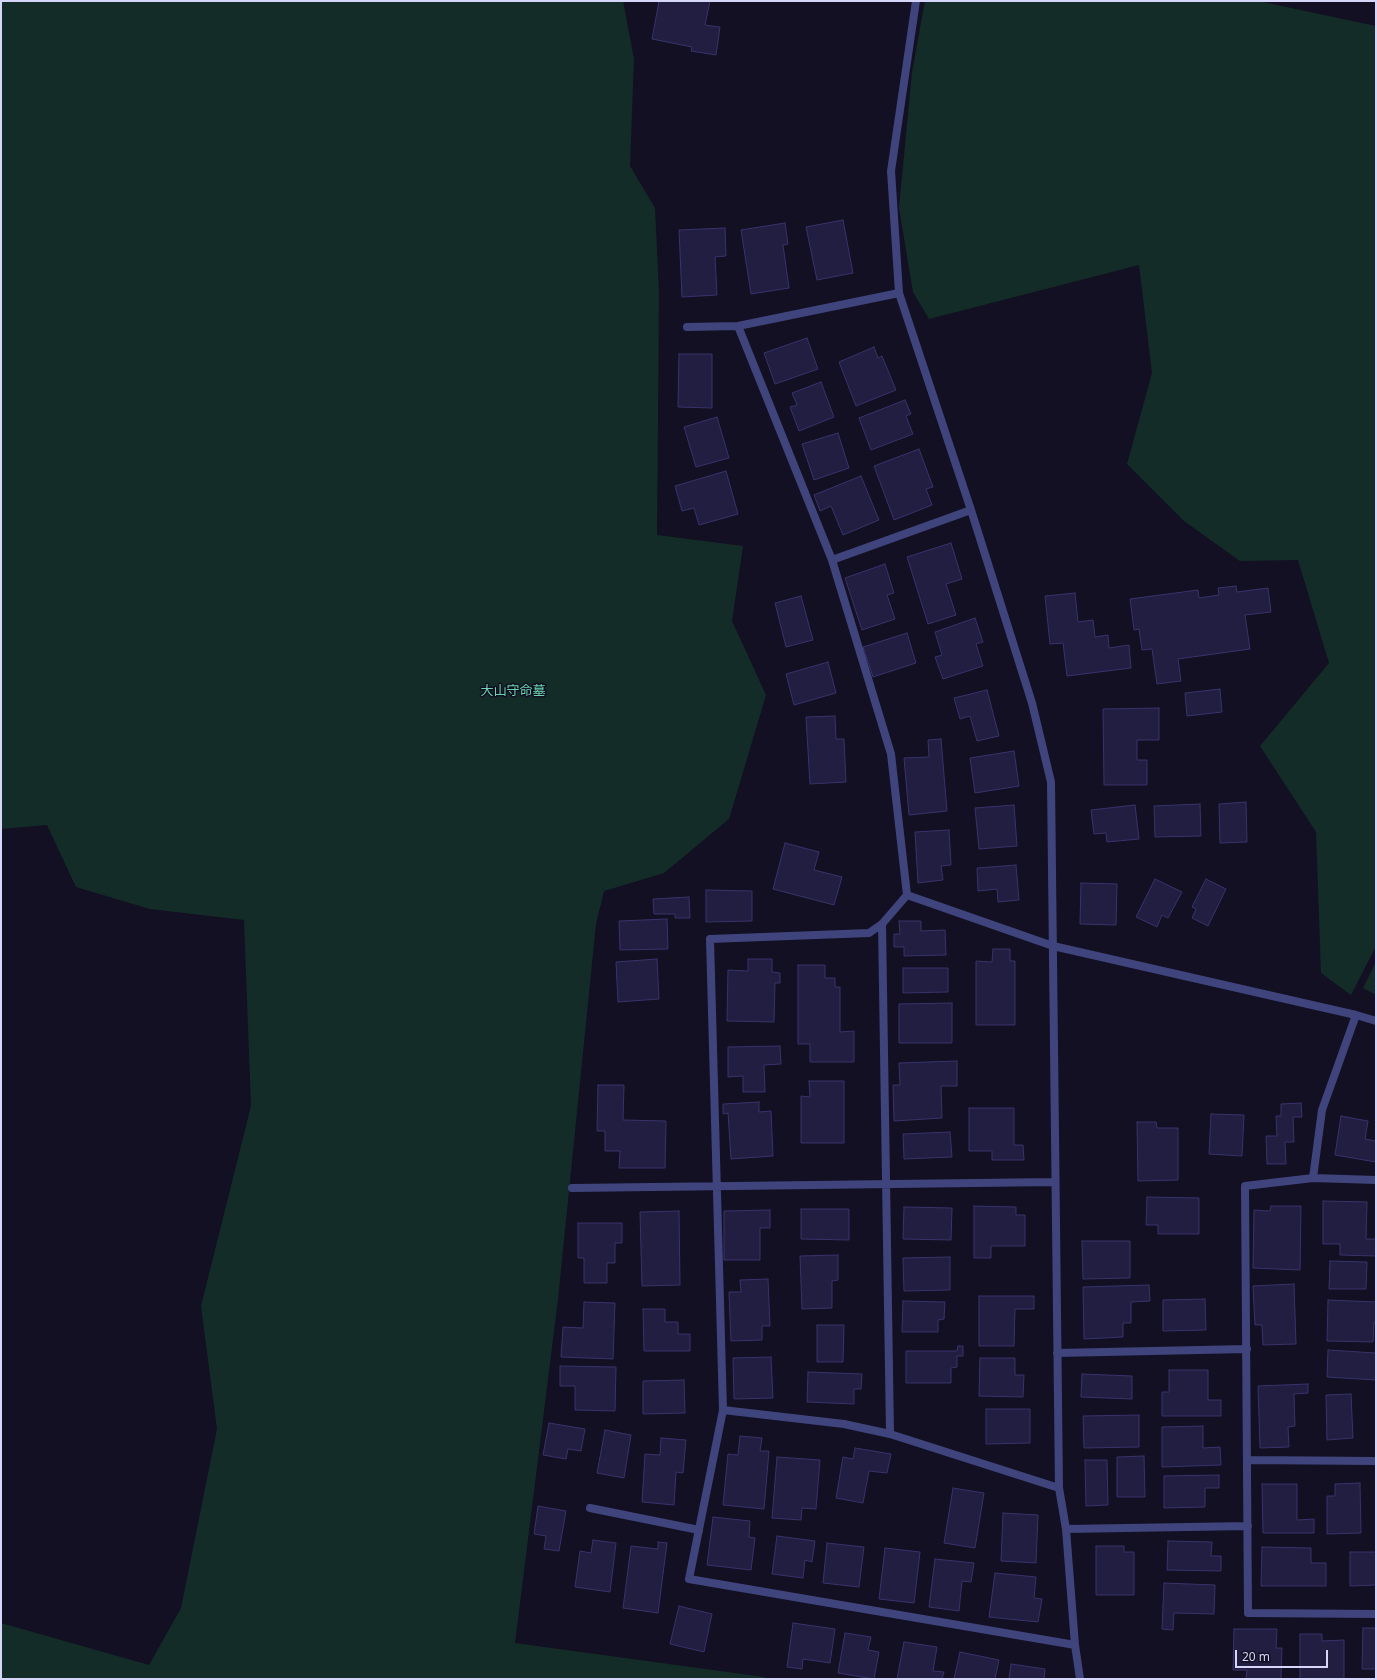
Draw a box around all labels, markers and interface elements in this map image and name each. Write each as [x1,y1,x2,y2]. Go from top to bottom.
park label: 大山守命墓 [481,683,545,699]
scale bar [1237,1642,1330,1668]
text: 20 m [1242,1648,1270,1665]

